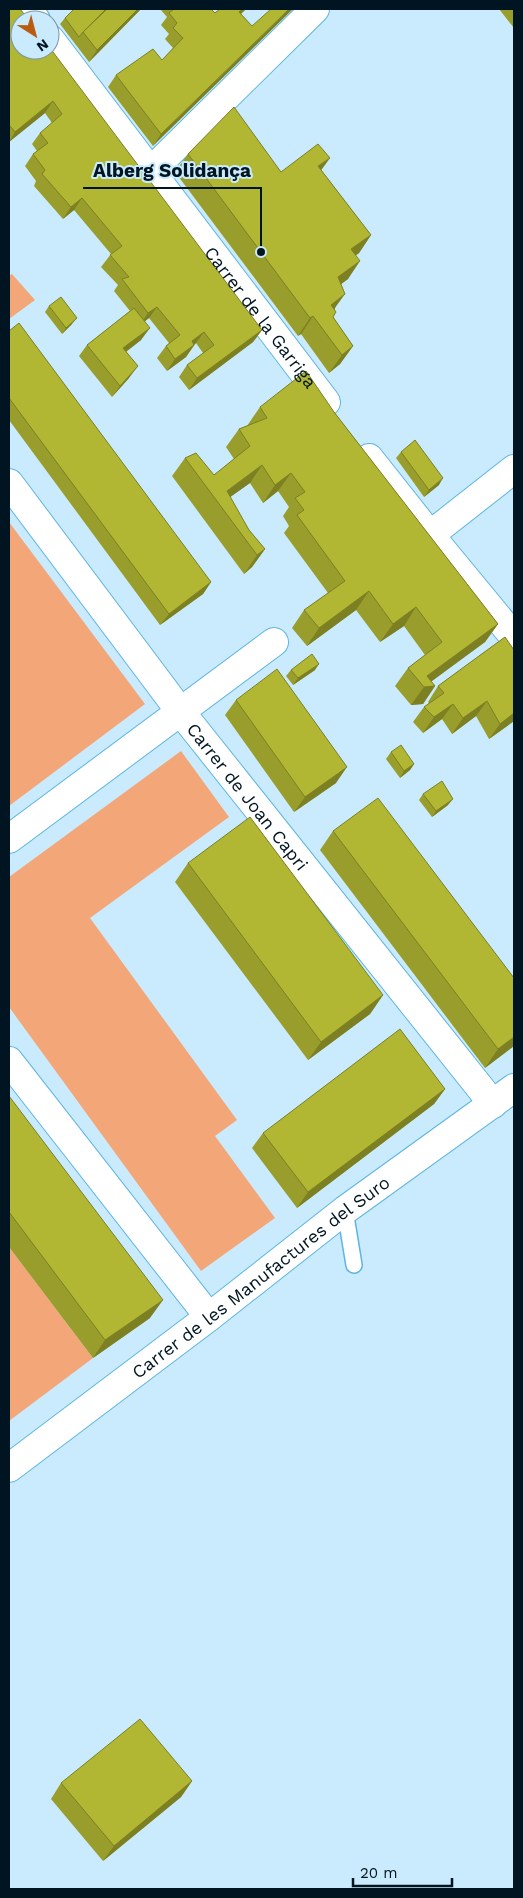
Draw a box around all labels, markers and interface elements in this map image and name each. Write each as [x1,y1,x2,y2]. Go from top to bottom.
north arrow [10,10,60,60]
text: N [34,36,52,55]
callout: Alberg Solidança [83,154,261,188]
text: Alberg Solidança [93,159,251,182]
street label: Carrer de la Garriga [201,242,322,392]
street label: Carrer de Joan Capri [183,718,313,874]
street label: Carrer de les Manufactures del Suro [127,1171,393,1382]
scale bar [353,1856,452,1888]
text: 20 m [360,1864,398,1882]

